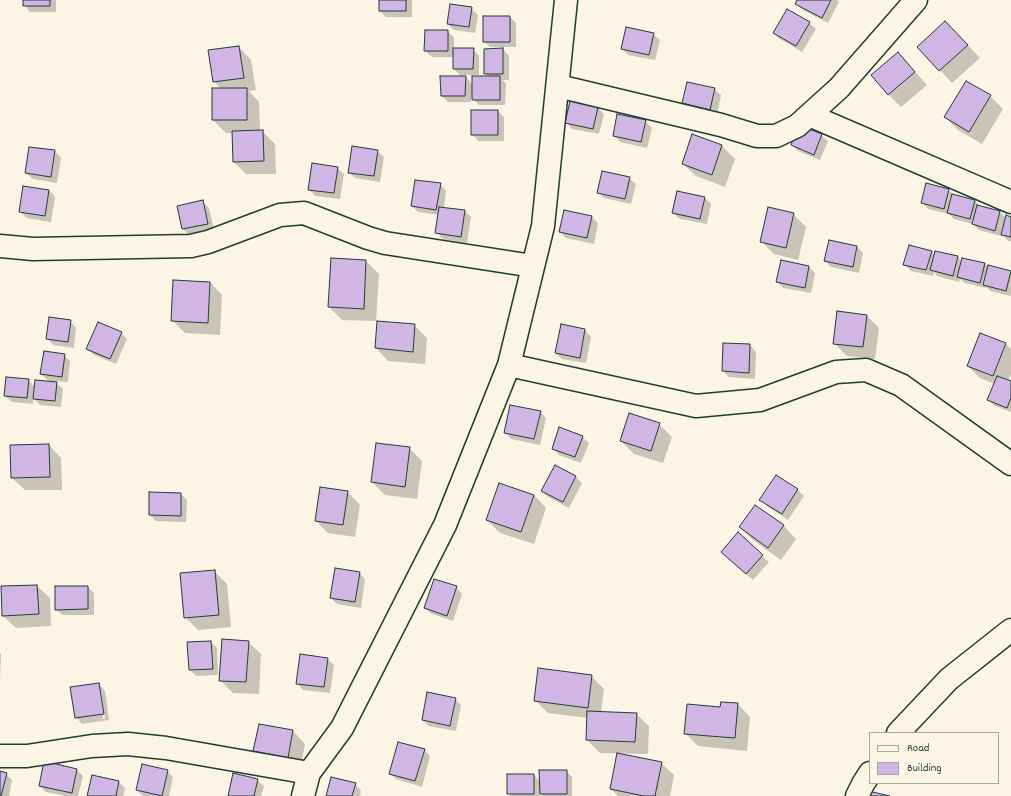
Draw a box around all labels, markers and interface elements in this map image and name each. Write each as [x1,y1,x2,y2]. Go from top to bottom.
legend [869,732,999,784]
text: Road [907,740,929,757]
text: Building [907,760,942,777]

